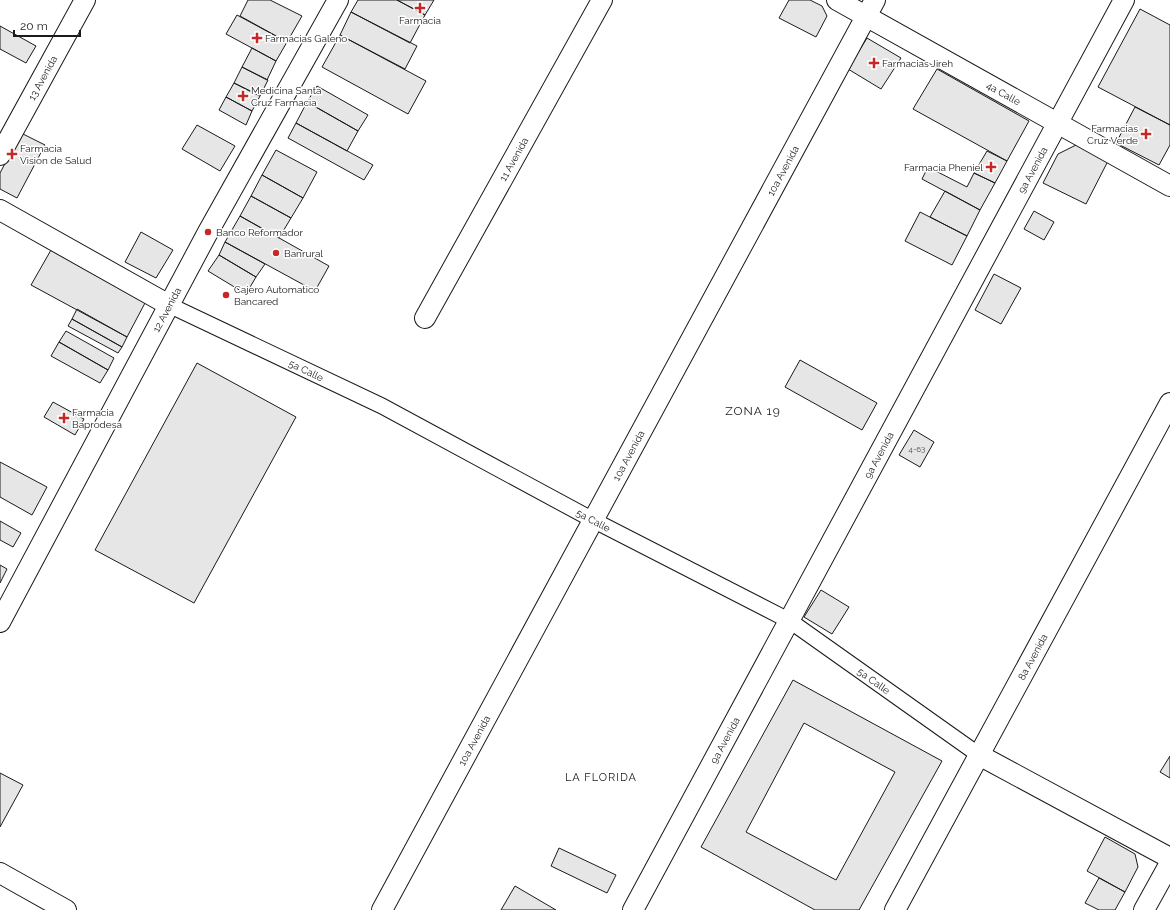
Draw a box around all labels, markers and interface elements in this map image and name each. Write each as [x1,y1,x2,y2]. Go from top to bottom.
marker: Farmacia [415,3,425,13]
scale bar [14,12,80,38]
place label: Farmacia [399,15,441,26]
text: 20 m [20,19,48,33]
marker: Farmacias Galeno [252,33,262,43]
place label: Farmacias Galeno [265,33,347,44]
street label: 13 Avenida [26,54,59,102]
marker: Farmacias Jireh [869,58,879,68]
place label: Farmacias Jireh [882,58,953,69]
street label: 4a Calle [985,80,1023,107]
place label: Medicina Santa Cruz Farmacia [251,85,322,108]
marker: Medicina Santa Cruz Farmacia [238,91,248,101]
place label: Farmacias Cruz Verde [1087,123,1138,146]
marker: Farmacias Cruz Verde [1141,129,1151,139]
street label: 11 Avenida [497,136,530,183]
place label: Farmacia Vision de Salud [20,143,91,166]
street label: 10a Avenida [765,144,801,198]
street label: 9a Avenida [1016,145,1050,195]
marker: Farmacia Vision de Salud [7,149,17,159]
place label: Farmacia Pheniel [904,162,983,173]
marker: Farmacia Pheniel [986,162,996,172]
marker: Banco Reformador [203,227,213,237]
place label: Banco Reformador [216,227,303,238]
marker: Banrural [271,248,281,258]
place label: Banrural [284,248,323,259]
place label: Cajero Automatico Bancared [234,284,319,307]
street label: 12 Avenida [151,286,183,334]
marker: Cajero Automatico Bancared [221,290,231,300]
street label: 5a Calle [287,358,325,384]
district label: ZONA 19 [725,404,781,418]
place label: Farmacia Baprodesa [72,407,122,430]
marker: Farmacia Baprodesa [59,413,69,423]
street label: 10a Avenida [611,429,647,483]
street label: 9a Avenida [862,430,896,480]
house number: 4-63 [909,444,925,454]
street label: 5a Calle [574,507,612,534]
street label: 8a Avenida [1016,632,1050,682]
street label: 5a Calle [855,666,892,696]
street label: 10a Avenida [456,714,492,767]
street label: 9a Avenida [708,715,742,765]
district label: LA FLORIDA [565,771,637,784]

